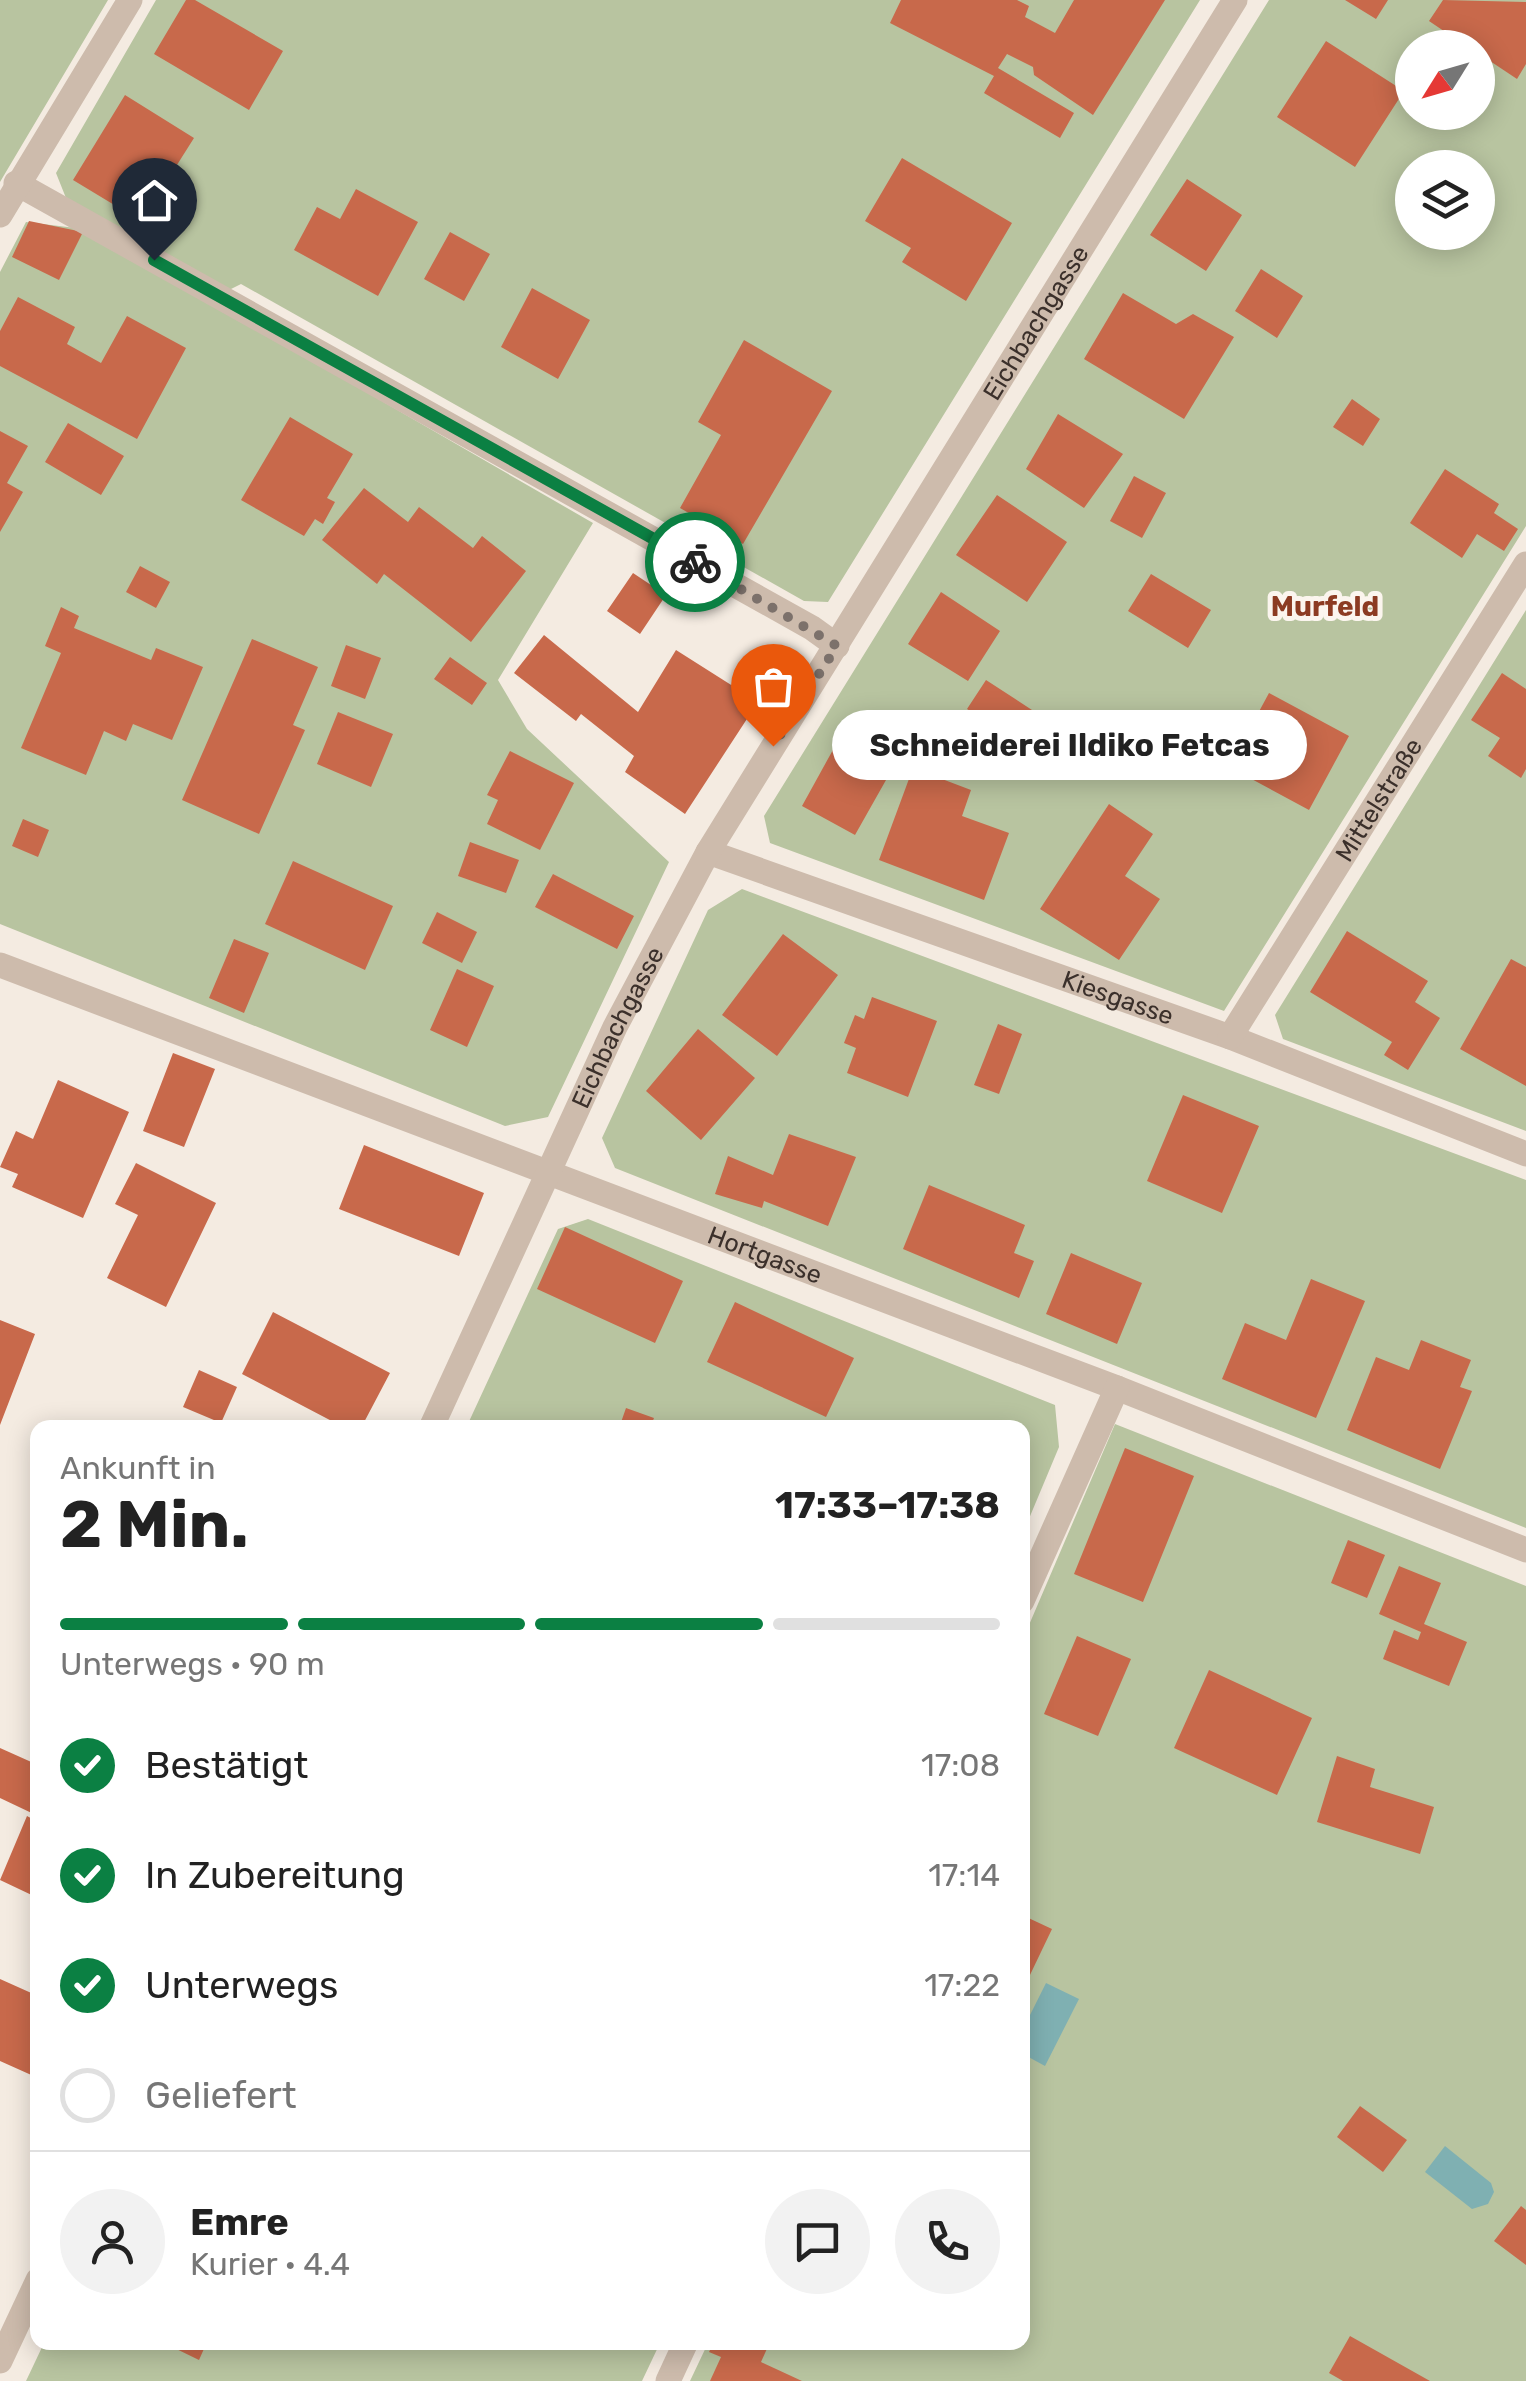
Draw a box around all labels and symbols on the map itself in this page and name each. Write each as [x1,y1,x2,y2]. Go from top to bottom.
north arrow [1395,30,1495,130]
pin [112,158,197,261]
street label: Eichbachgasse [977,240,1095,405]
courier [645,512,745,612]
district label: Murfeld [1271,590,1379,623]
pin [731,644,816,747]
callout: Schneiderei Ildiko Fetcas [833,711,1308,781]
street label: Mittelstraße [1330,733,1428,867]
street label: Eichbachgasse [566,942,670,1113]
street label: Kiesgasse [1058,965,1177,1031]
street label: Hortgasse [704,1220,826,1290]

